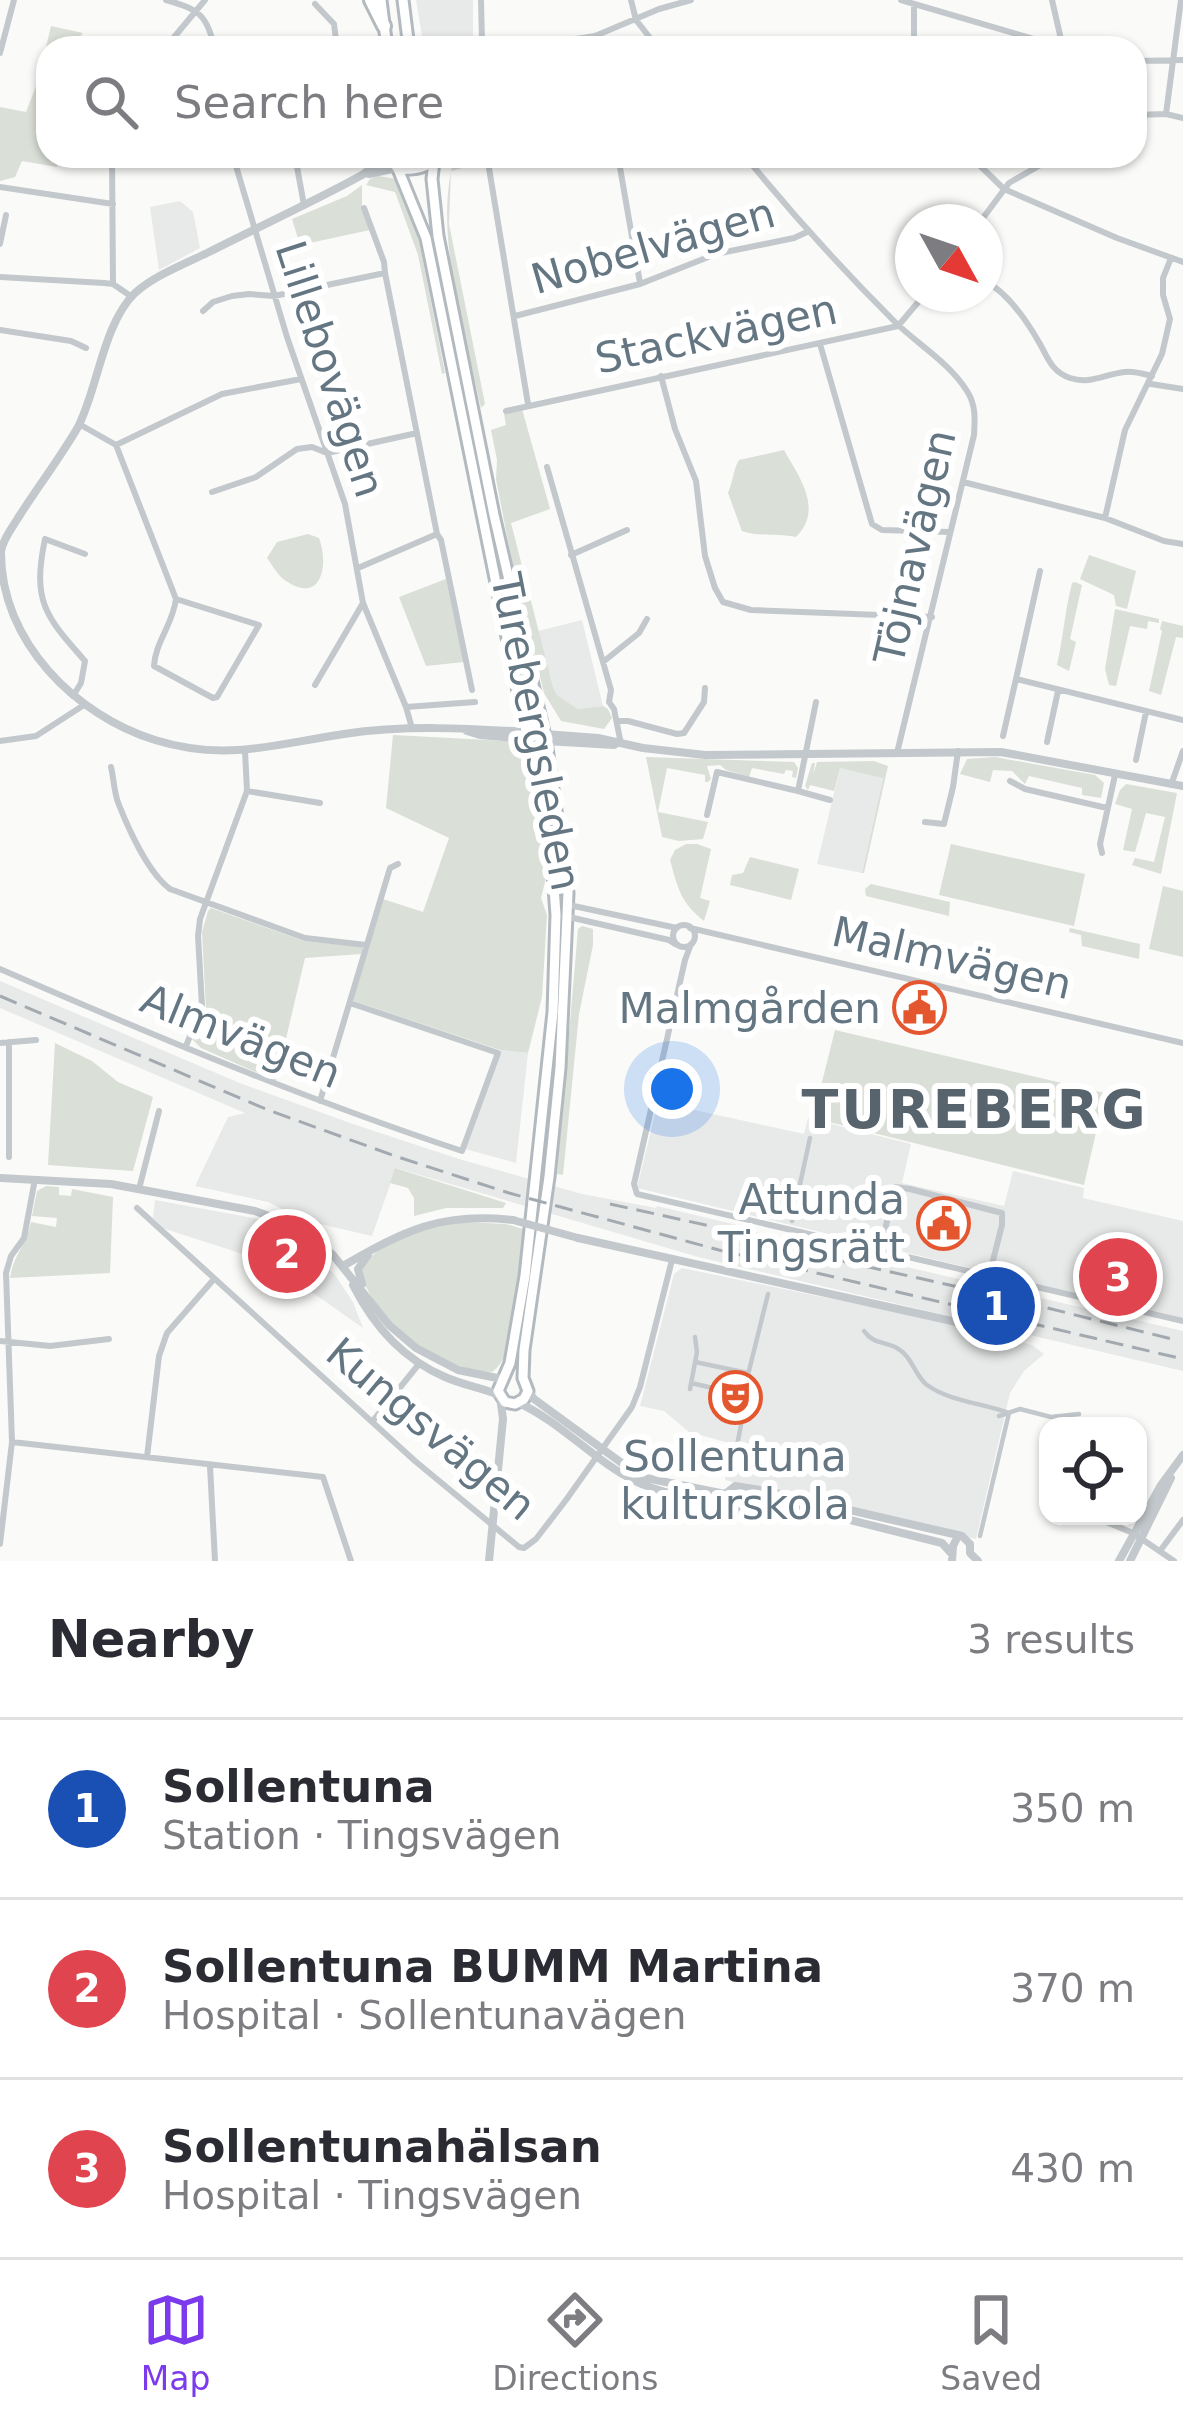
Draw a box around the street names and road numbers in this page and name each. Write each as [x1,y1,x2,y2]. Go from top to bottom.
street label: Nobelvägen [526,188,780,304]
street label: Lillebovägen [266,235,394,503]
street label: Stackvägen [591,284,841,384]
street label: Töjnavägen [864,425,966,670]
street label: Turebergsleden [481,568,591,895]
street label: Malmvägen [827,907,1077,1009]
street label: Almvägen [134,974,348,1098]
street label: Kungsvägen [317,1328,545,1530]

